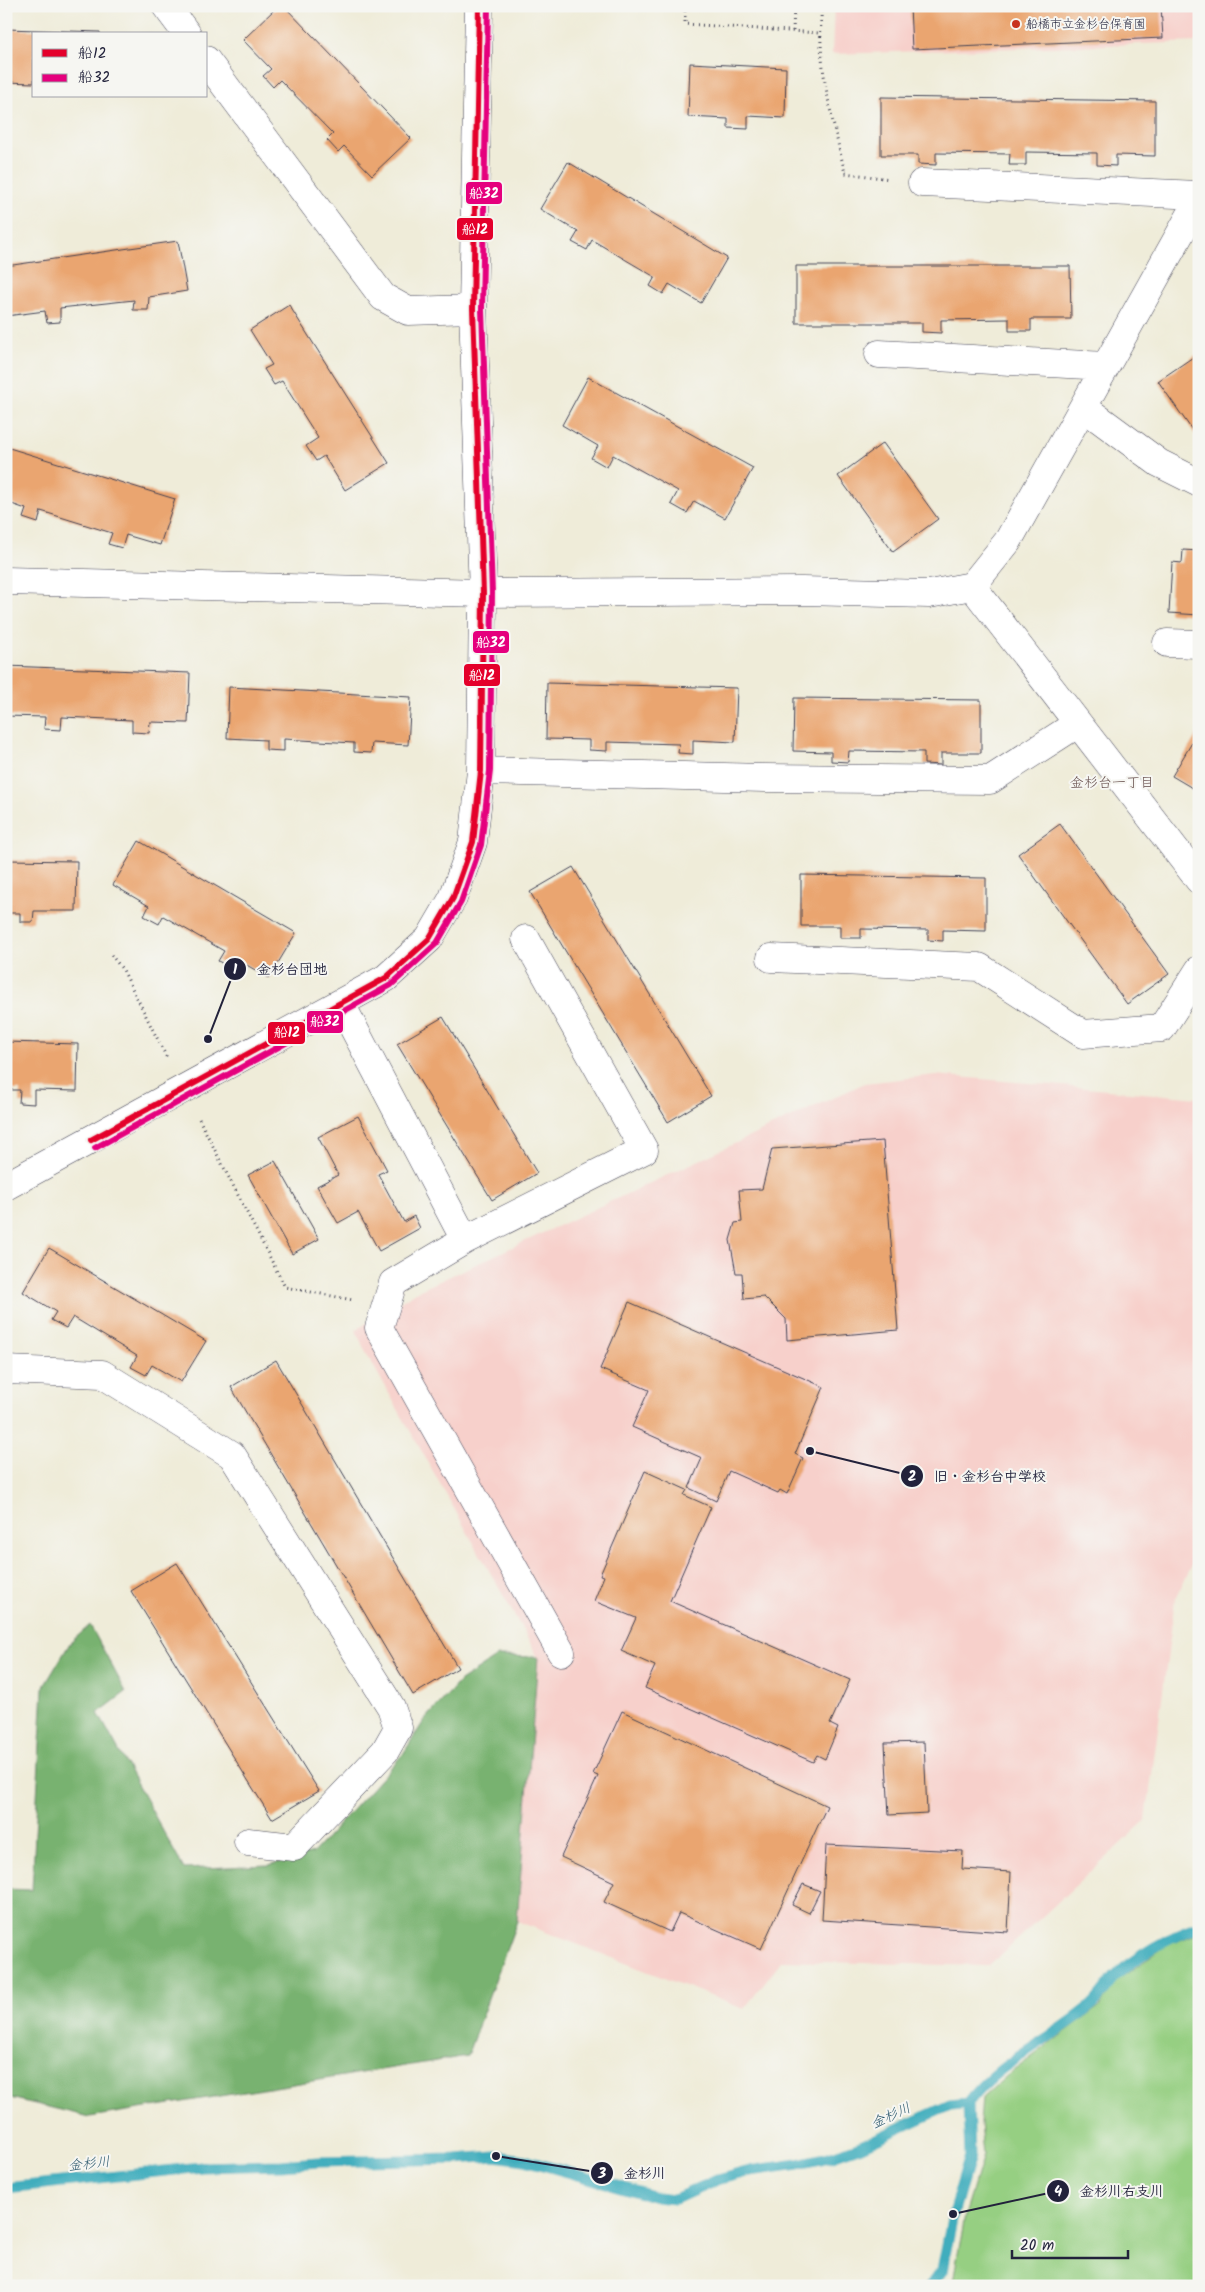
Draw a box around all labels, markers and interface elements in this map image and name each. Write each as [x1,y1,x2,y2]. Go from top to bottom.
place label: 船橋市立金杉台保育園 [1026,15,1146,34]
marker: 船橋市立金杉台保育園 [1010,18,1022,30]
legend [32,32,208,98]
text: 船12 [78,42,106,66]
text: 船32 [78,66,110,90]
line badge: 船32 [465,181,503,205]
text: 船32 [469,183,499,205]
line badge: 船12 [456,217,494,241]
text: 船12 [462,219,488,241]
line badge: 船32 [472,630,510,654]
text: 船32 [476,632,506,654]
line badge: 船12 [463,663,501,687]
text: 船12 [469,665,495,687]
district label: 金杉台一丁目 [1070,772,1154,794]
callout: 金杉台団地 [222,955,337,984]
text: 1 [233,958,238,982]
text: 金杉台団地 [257,959,327,981]
line badge: 船32 [306,1010,344,1034]
text: 船32 [310,1011,340,1033]
line badge: 船12 [267,1021,306,1045]
text: 船12 [274,1022,300,1044]
callout: 旧・金杉台中学校 [899,1461,1056,1490]
text: 2 [908,1465,917,1489]
text: 旧・金杉台中学校 [934,1466,1046,1488]
water label: 金杉川 [867,2097,915,2135]
water label: 金杉川 [67,2151,111,2177]
callout: 金杉川 [589,2158,676,2187]
text: 3 [597,2162,606,2186]
text: 金杉川 [624,2163,666,2185]
callout: 金杉川右支川 [1045,2176,1174,2205]
text: 4 [1054,2180,1062,2204]
text: 金杉川右支川 [1080,2181,1164,2203]
scale bar [1012,2227,1129,2259]
text: 20 m [1020,2234,1054,2258]

